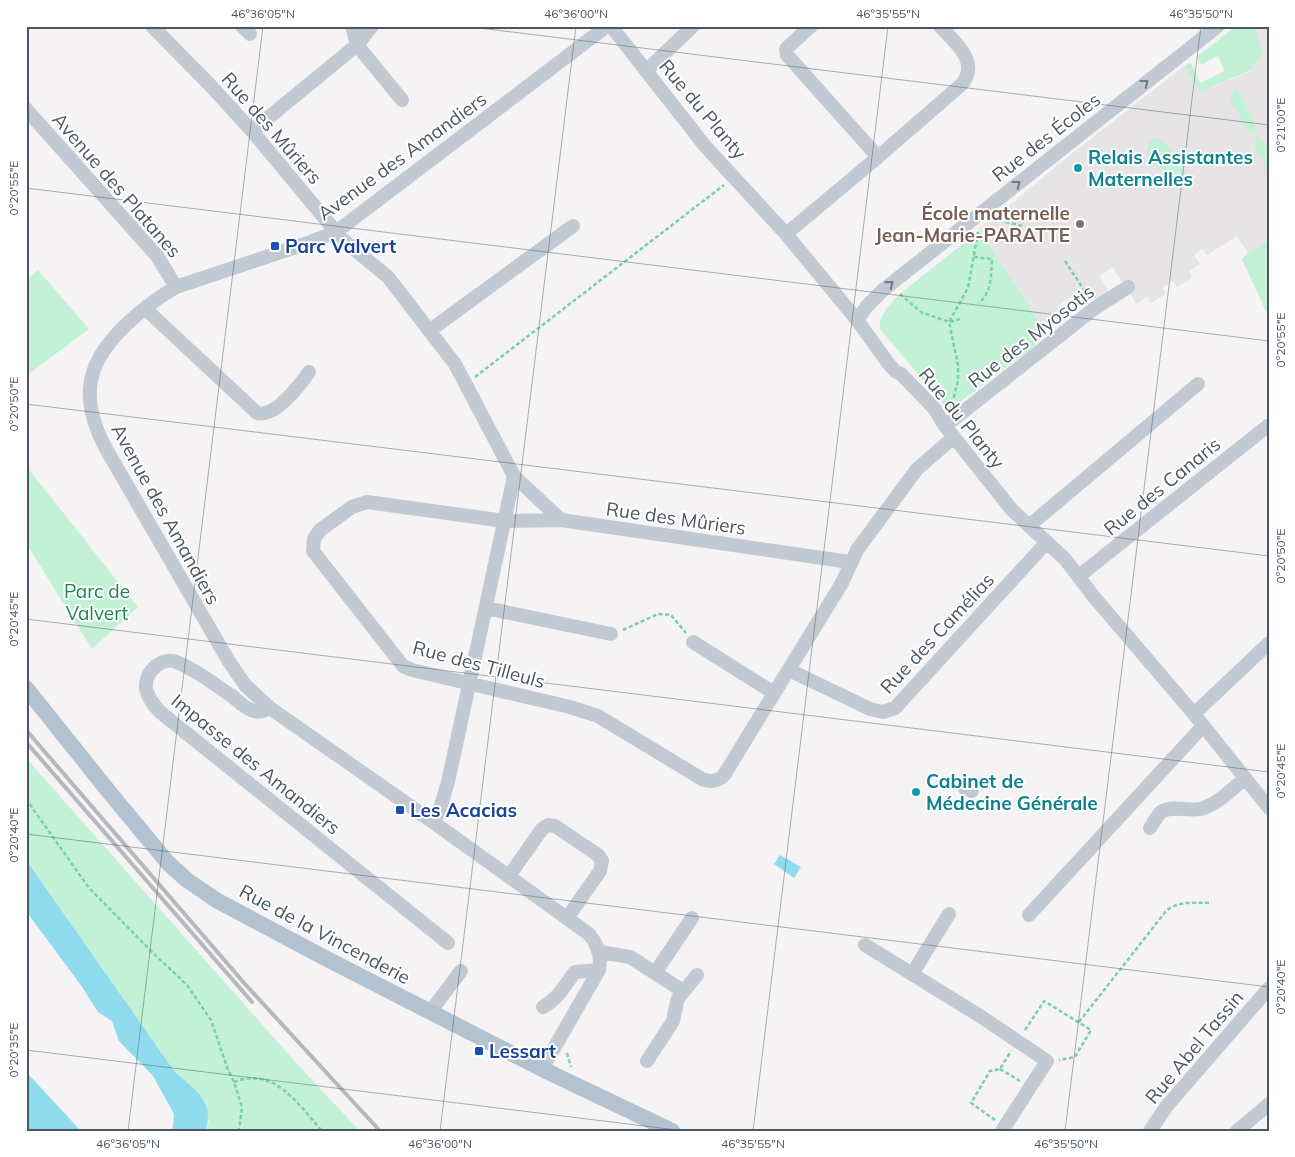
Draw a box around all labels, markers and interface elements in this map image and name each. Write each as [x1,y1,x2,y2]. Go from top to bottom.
text: 46°36'05"N [231,6,295,21]
text: 46°36'00"N [544,6,608,21]
text: 46°35'55"N [856,6,920,21]
text: 46°35'50"N [1169,6,1233,21]
street label: Rue du Planty [654,54,752,164]
street label: Rue des Mûriers [217,67,327,189]
one-way arrow [1139,80,1149,89]
street label: Avenue des Amandiers [313,87,491,225]
street label: Rue des Écoles [987,87,1105,187]
text: 0°21'00"E [1273,98,1288,152]
street label: Avenue des Platanes [47,108,187,262]
place label: Relais Assistantes Maternelles [1088,145,1253,191]
text: 0°20'55"E [6,161,21,215]
marker: Relais Assistantes Maternelles [1072,162,1084,174]
one-way arrow [1011,181,1020,189]
place label: École maternelle Jean-Marie-PARATTE [875,201,1070,247]
marker: École maternelle Jean-Marie-PARATTE [1074,218,1086,230]
place label: Parc Valvert [285,234,396,258]
marker: Parc Valvert [269,240,281,252]
street label: Rue des Myosotis [963,279,1099,393]
one-way arrow [884,282,893,290]
text: 0°20'55"E [1273,313,1288,367]
street label: Rue du Planty [914,363,1010,473]
text: 0°20'50"E [6,377,21,431]
street label: Avenue des Amandiers [106,419,226,609]
street label: Rue des Canaris [1099,432,1225,540]
street label: Rue des Mûriers [605,496,747,540]
text: 0°20'50"E [1273,529,1288,583]
street label: Rue des Camélias [875,568,999,698]
park label: Parc de Valvert [64,579,130,625]
text: 0°20'45"E [6,592,21,646]
street label: Rue des Tilleuls [410,635,548,693]
street label: Impasse des Amandiers [167,688,345,840]
text: 0°20'45"E [1273,744,1288,798]
place label: Cabinet de Médecine Générale [926,769,1098,815]
marker: Cabinet de Médecine Générale [910,786,922,798]
place label: Les Acacias [410,798,517,822]
marker: Les Acacias [394,804,406,816]
text: 0°20'40"E [6,808,21,862]
street label: Rue de la Vincenderie [235,879,415,989]
text: 0°20'40"E [1273,960,1288,1014]
street label: Rue Abel Tassin [1140,985,1248,1109]
text: 0°20'35"E [6,1023,21,1077]
place label: Lessart [489,1039,556,1063]
marker: Lessart [473,1045,485,1057]
text: 46°36'05"N [96,1136,160,1151]
text: 46°36'00"N [408,1136,472,1151]
text: 46°35'55"N [721,1136,785,1151]
text: 46°35'50"N [1034,1136,1098,1151]

